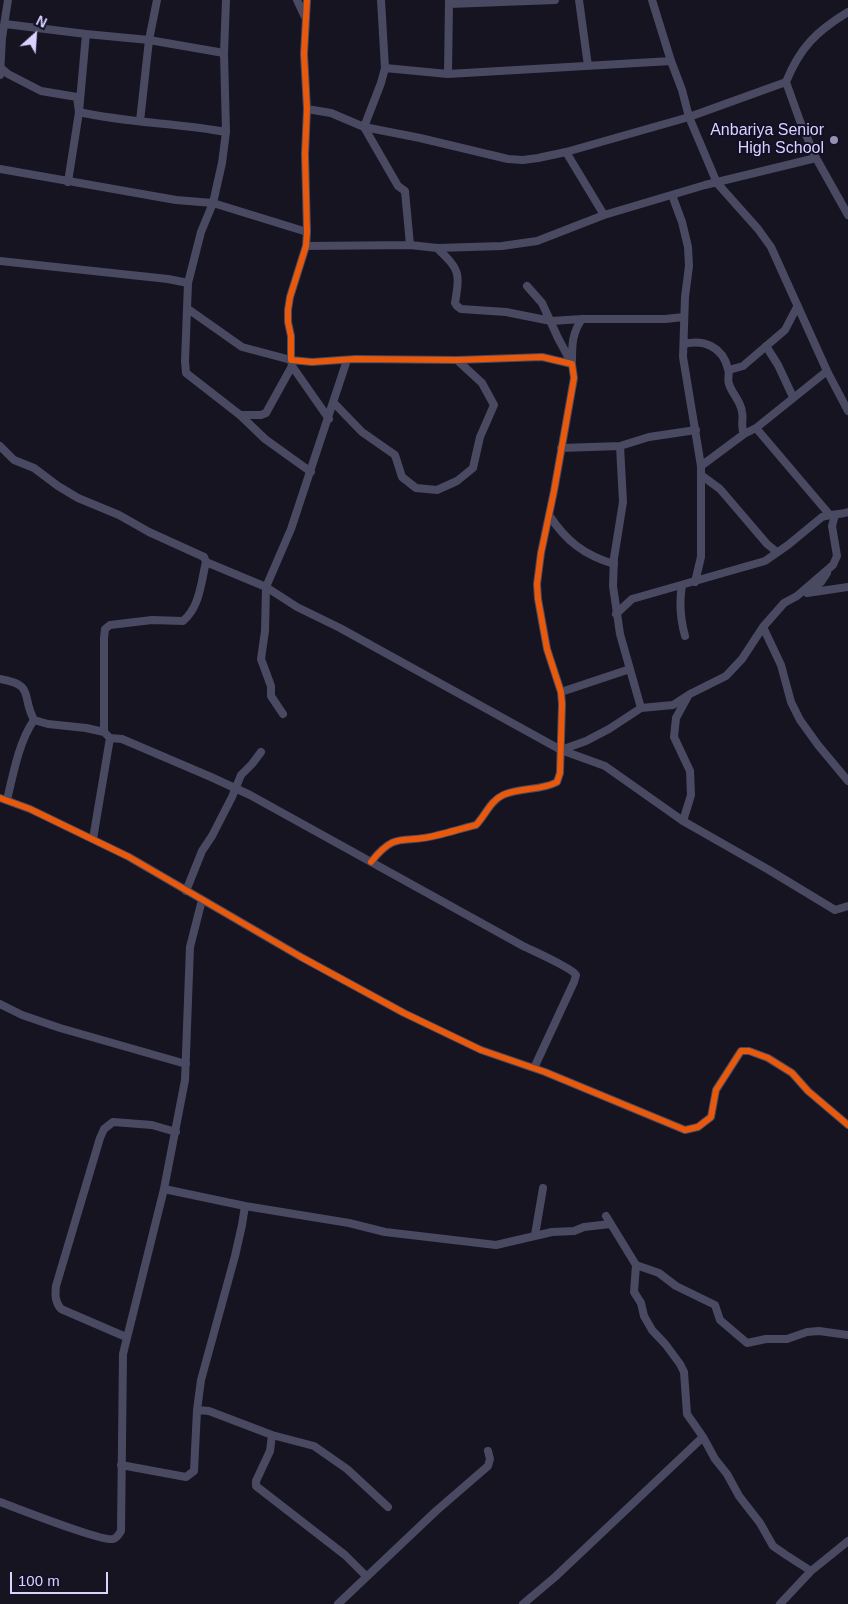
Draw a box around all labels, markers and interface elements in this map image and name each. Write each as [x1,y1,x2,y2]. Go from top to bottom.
north arrow [10,10,60,60]
text: N [34,12,50,31]
place label: Anbariya Senior High School [710,121,824,159]
marker: Anbariya Senior High School [828,134,840,146]
scale bar [12,1562,110,1594]
text: 100 m [18,1572,60,1589]

